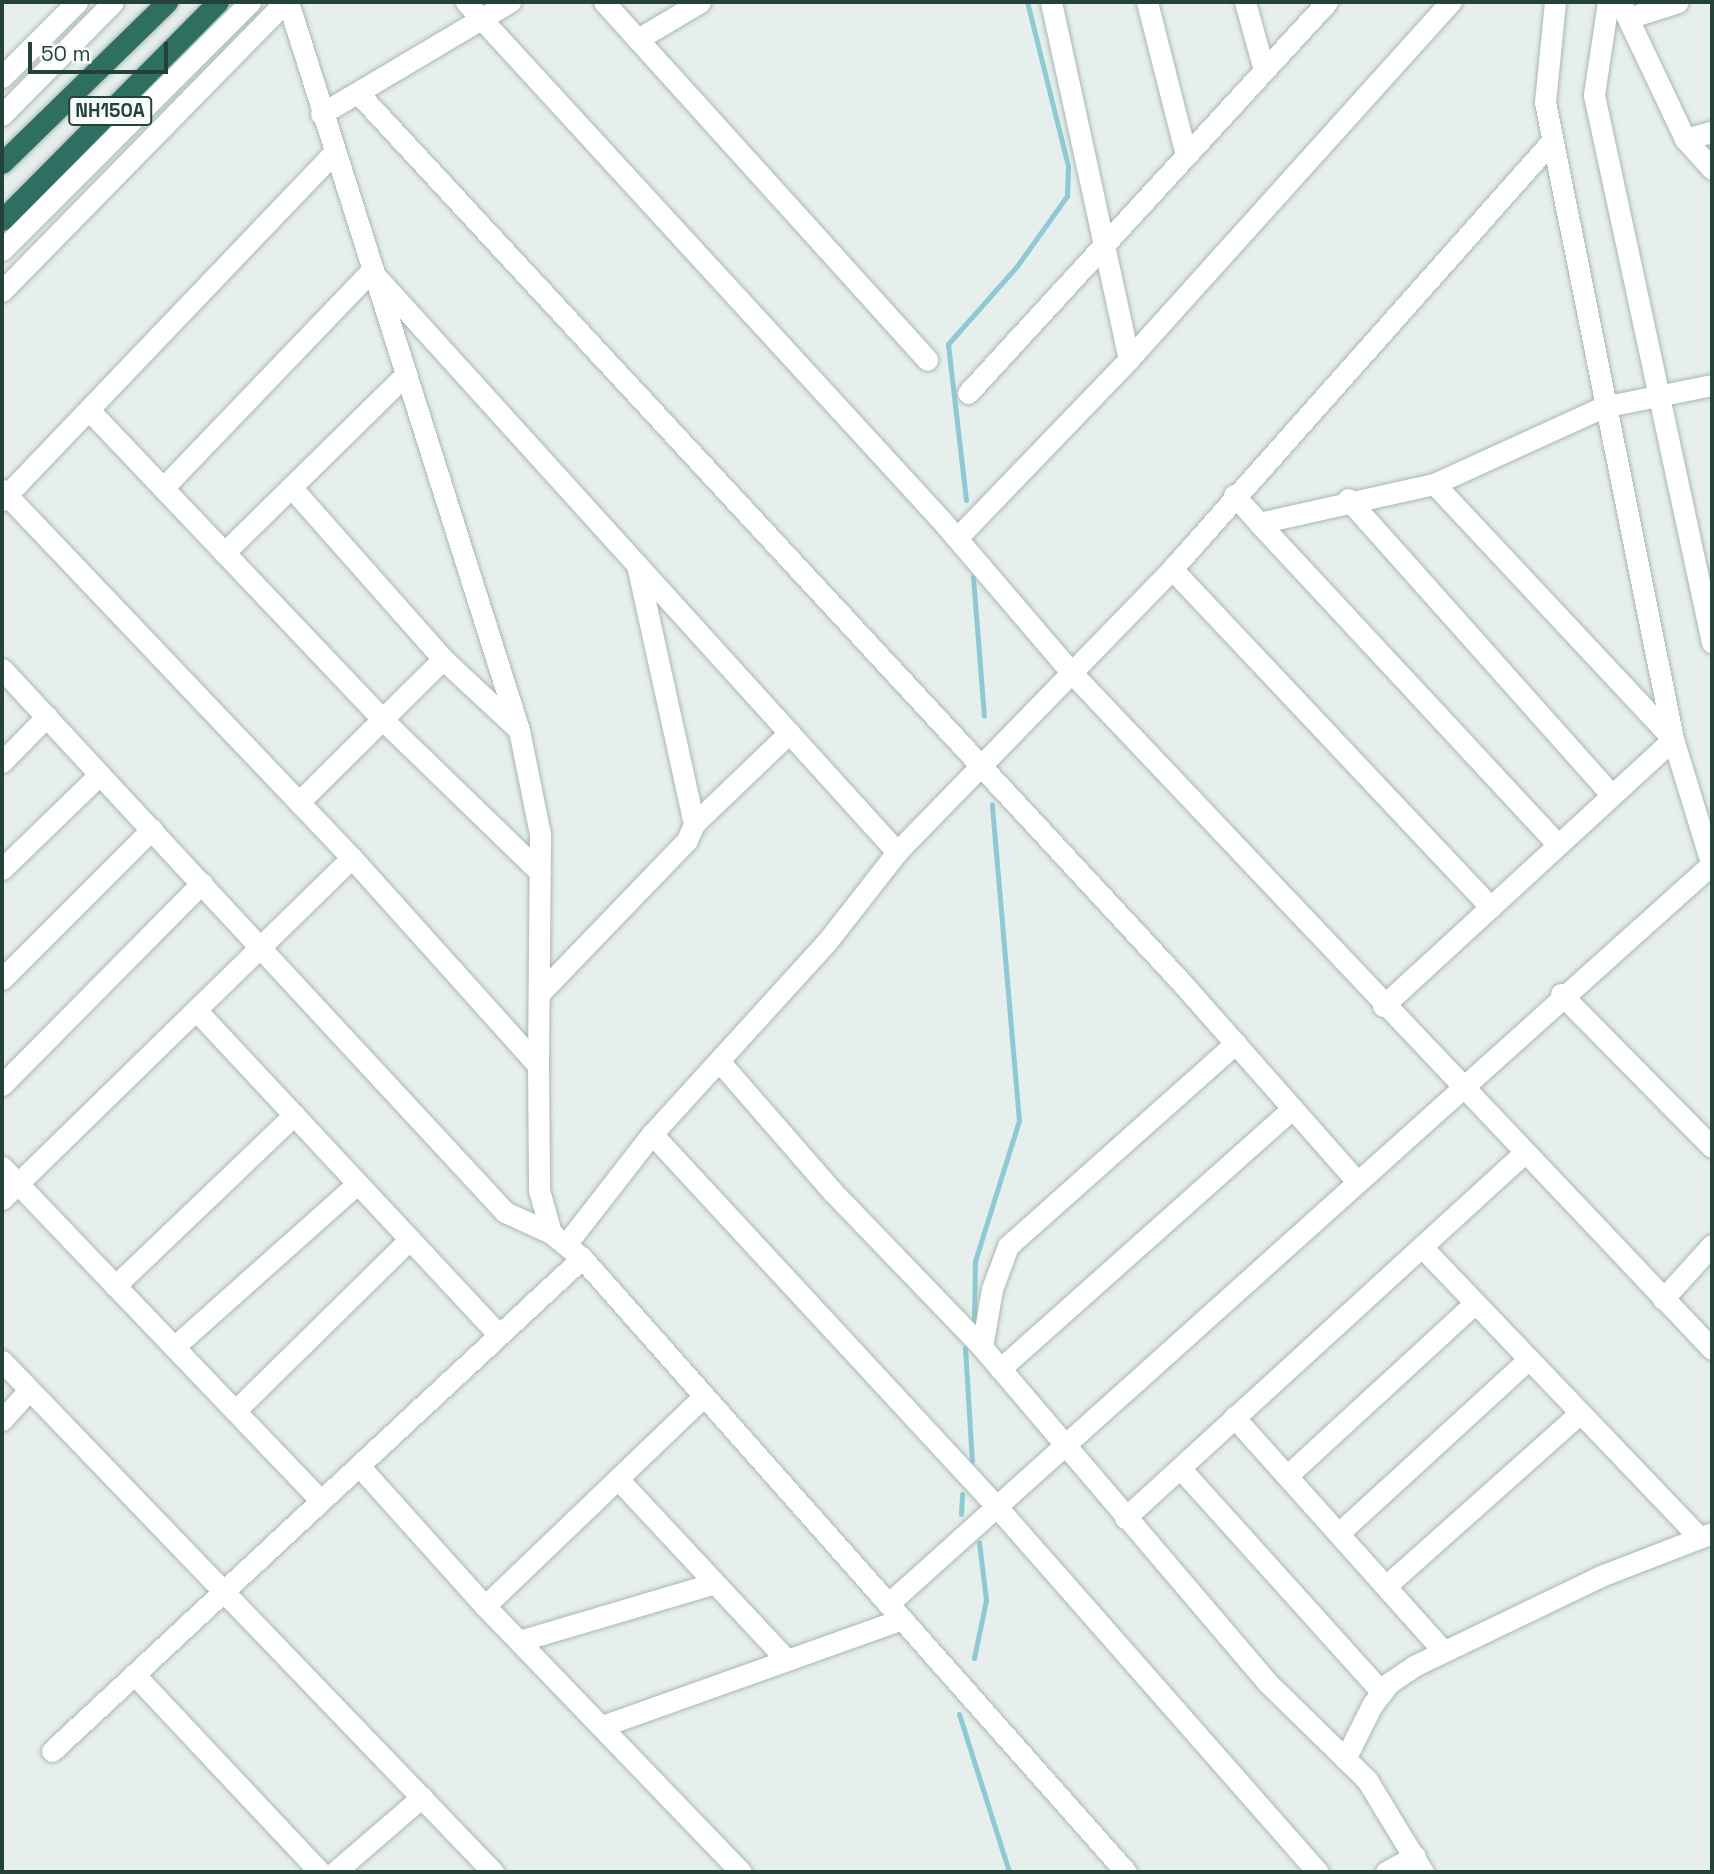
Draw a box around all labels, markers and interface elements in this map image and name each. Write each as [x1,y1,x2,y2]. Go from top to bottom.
scale bar [32,28,172,72]
text: 50 m [41,40,91,67]
road number: NH150A [68,96,152,127]

